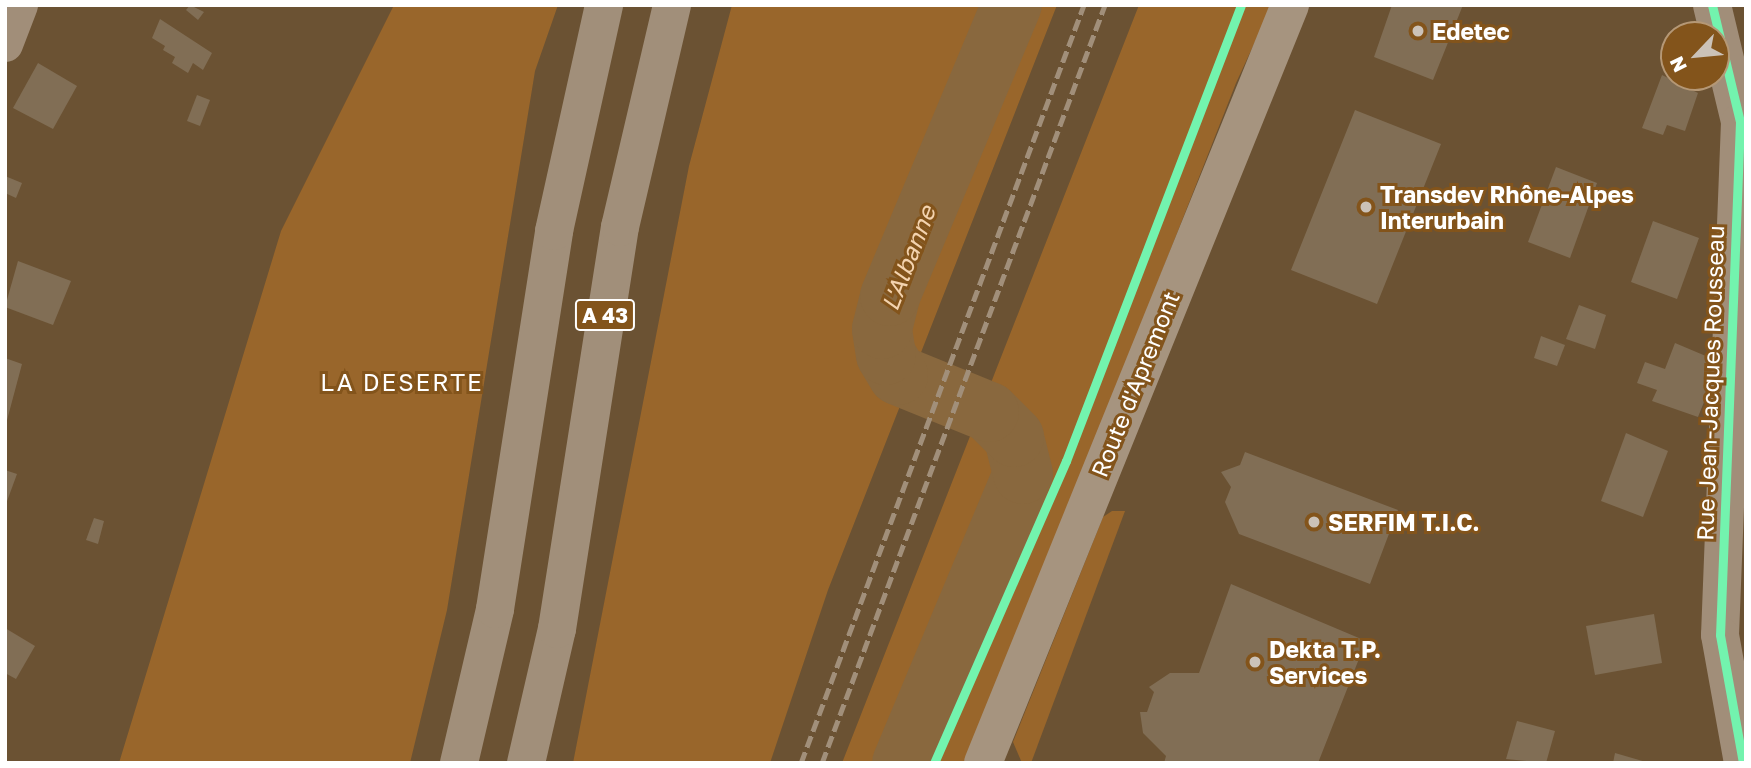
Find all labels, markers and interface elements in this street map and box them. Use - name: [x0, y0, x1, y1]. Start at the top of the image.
- place label: Edetec: [1432, 17, 1510, 45]
- north arrow: [1660, 21, 1730, 91]
- marker: Edetec: [1410, 23, 1426, 39]
- text: N: [1664, 53, 1691, 76]
- place label: Transdev Rhône-Alpes Interurbain: [1380, 180, 1634, 234]
- marker: Transdev Rhône-Alpes Interurbain: [1358, 199, 1374, 215]
- water label: L'Albanne: [875, 202, 941, 314]
- street label: Rue Jean-Jacques Rousseau: [1691, 225, 1729, 541]
- street label: Route d'Apremont: [1085, 287, 1185, 481]
- road number: A 43: [574, 298, 636, 332]
- district label: LA DESERTE: [321, 368, 483, 396]
- place label: SERFIM T.I.C.: [1328, 508, 1480, 536]
- marker: SERFIM T.I.C.: [1306, 514, 1322, 530]
- place label: Dekta T.P. Services: [1269, 635, 1381, 689]
- marker: Dekta T.P. Services: [1247, 654, 1263, 670]

